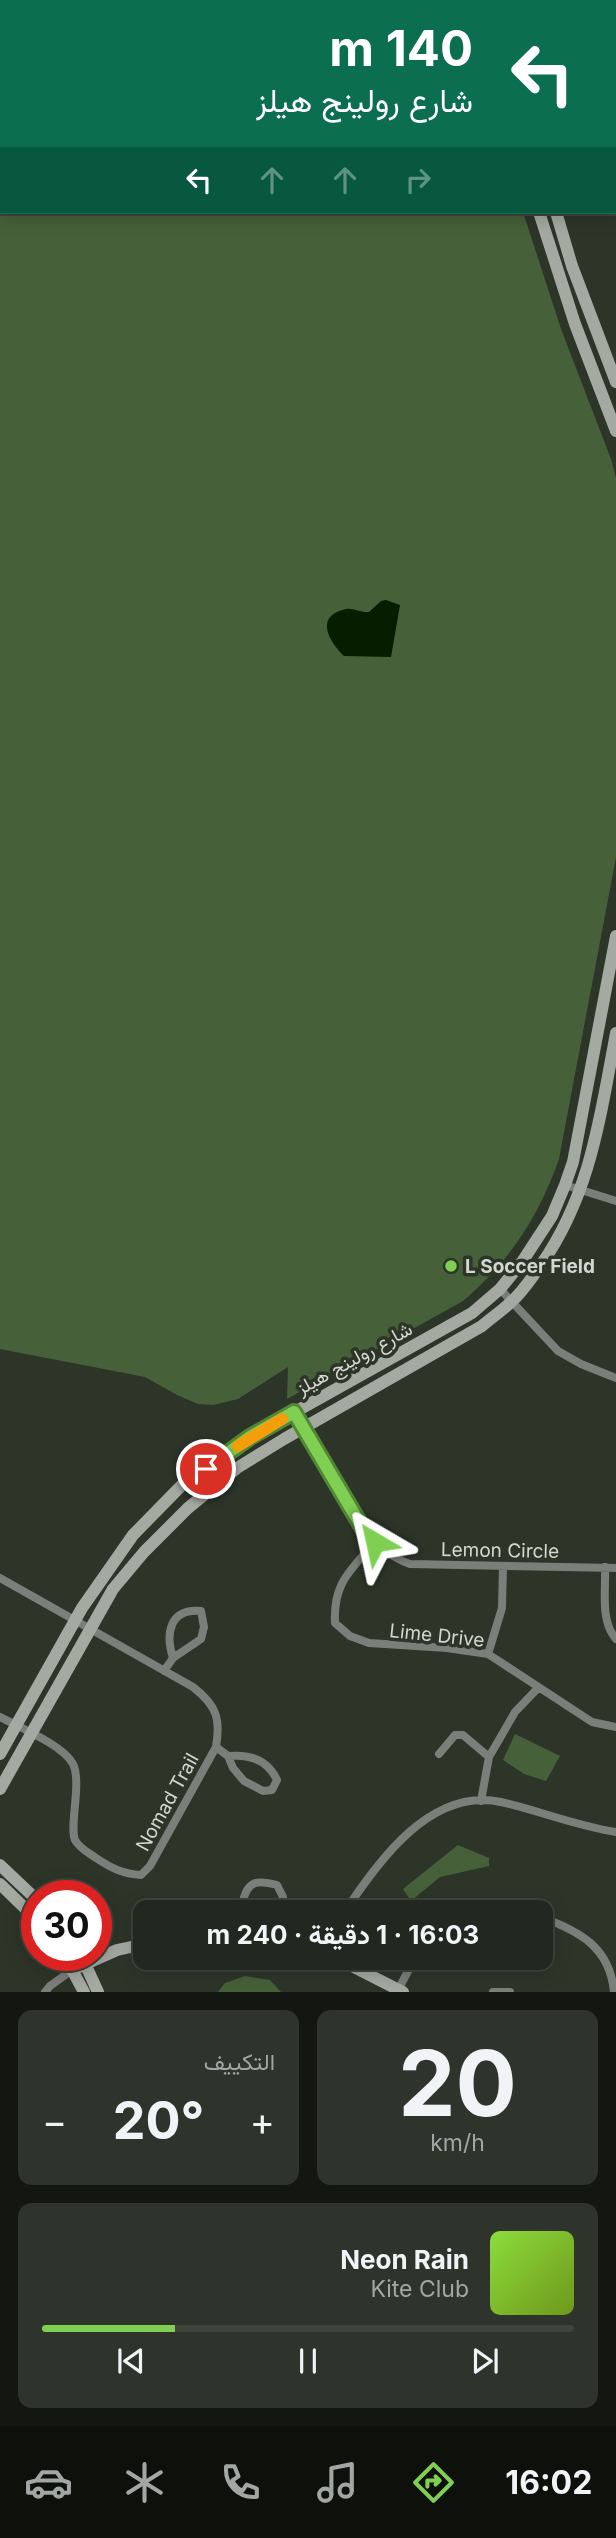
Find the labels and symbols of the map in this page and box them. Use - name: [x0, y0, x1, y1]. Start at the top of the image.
- place label: L Soccer Field: [465, 1255, 595, 1278]
- marker: L Soccer Field: [443, 1258, 459, 1274]
- street label: شارع رولينج هيلز: [291, 1317, 417, 1402]
- pin: [176, 1439, 236, 1499]
- position arrow: [338, 1505, 412, 1579]
- street label: Lemon Circle: [441, 1538, 559, 1563]
- street label: Lime Drive: [388, 1619, 486, 1652]
- street label: Nomad Trail: [131, 1749, 204, 1855]
- speed limit sign: 30: [21, 1880, 112, 1971]

